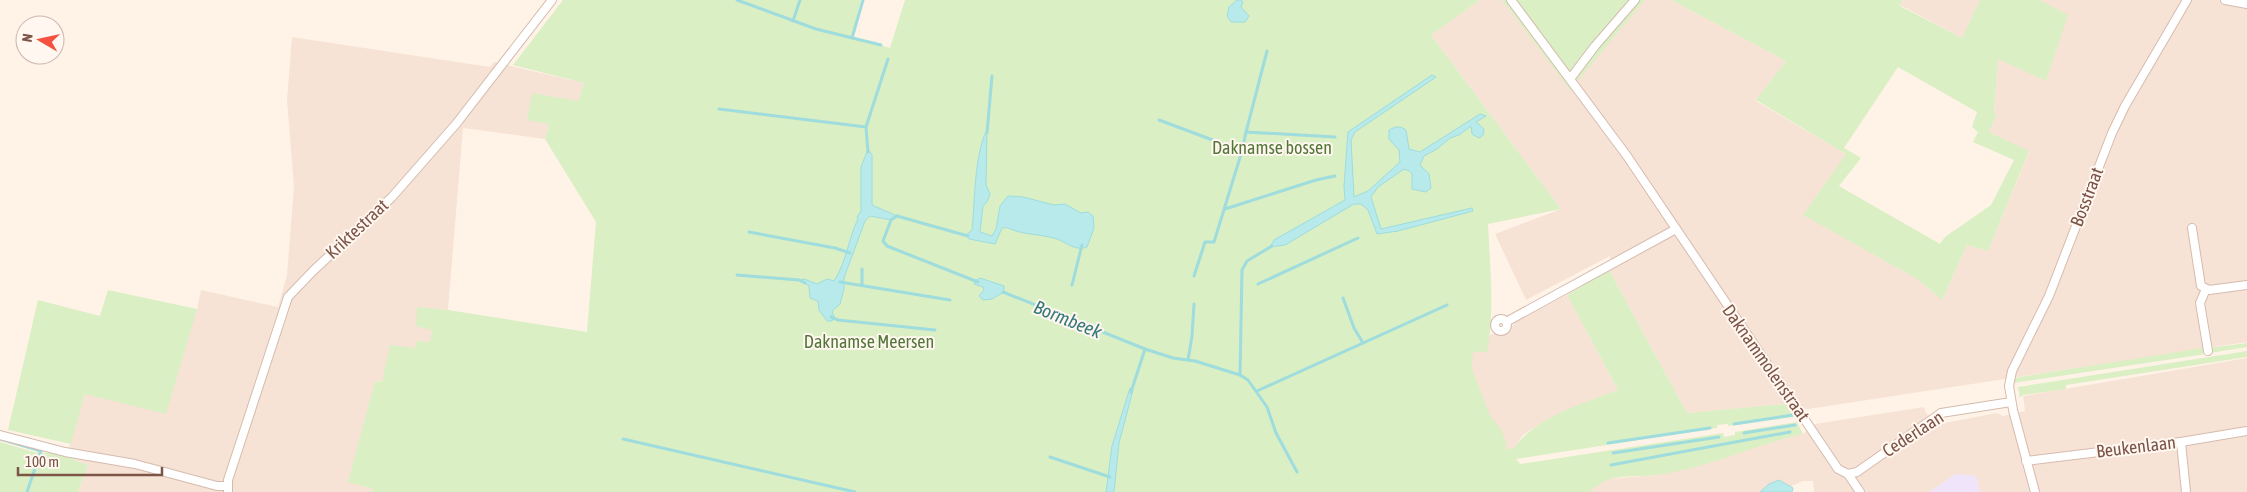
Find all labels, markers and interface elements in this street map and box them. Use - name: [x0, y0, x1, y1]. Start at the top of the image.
- north arrow: [15, 15, 65, 65]
- text: N: [19, 33, 36, 43]
- park label: Daknamse bossen: [1212, 137, 1332, 158]
- street label: Bosstraat: [2066, 164, 2107, 229]
- street label: Kriktestraat: [321, 194, 392, 263]
- water label: Bormbeek: [1031, 295, 1106, 343]
- street label: Daknammolenstraat: [1718, 300, 1815, 425]
- park label: Daknamse Meersen: [804, 331, 934, 352]
- street label: Cederlaan: [1878, 406, 1947, 461]
- street label: Beukenlaan: [2095, 431, 2177, 462]
- scale bar: [18, 444, 161, 476]
- text: 100 m: [25, 453, 59, 470]

